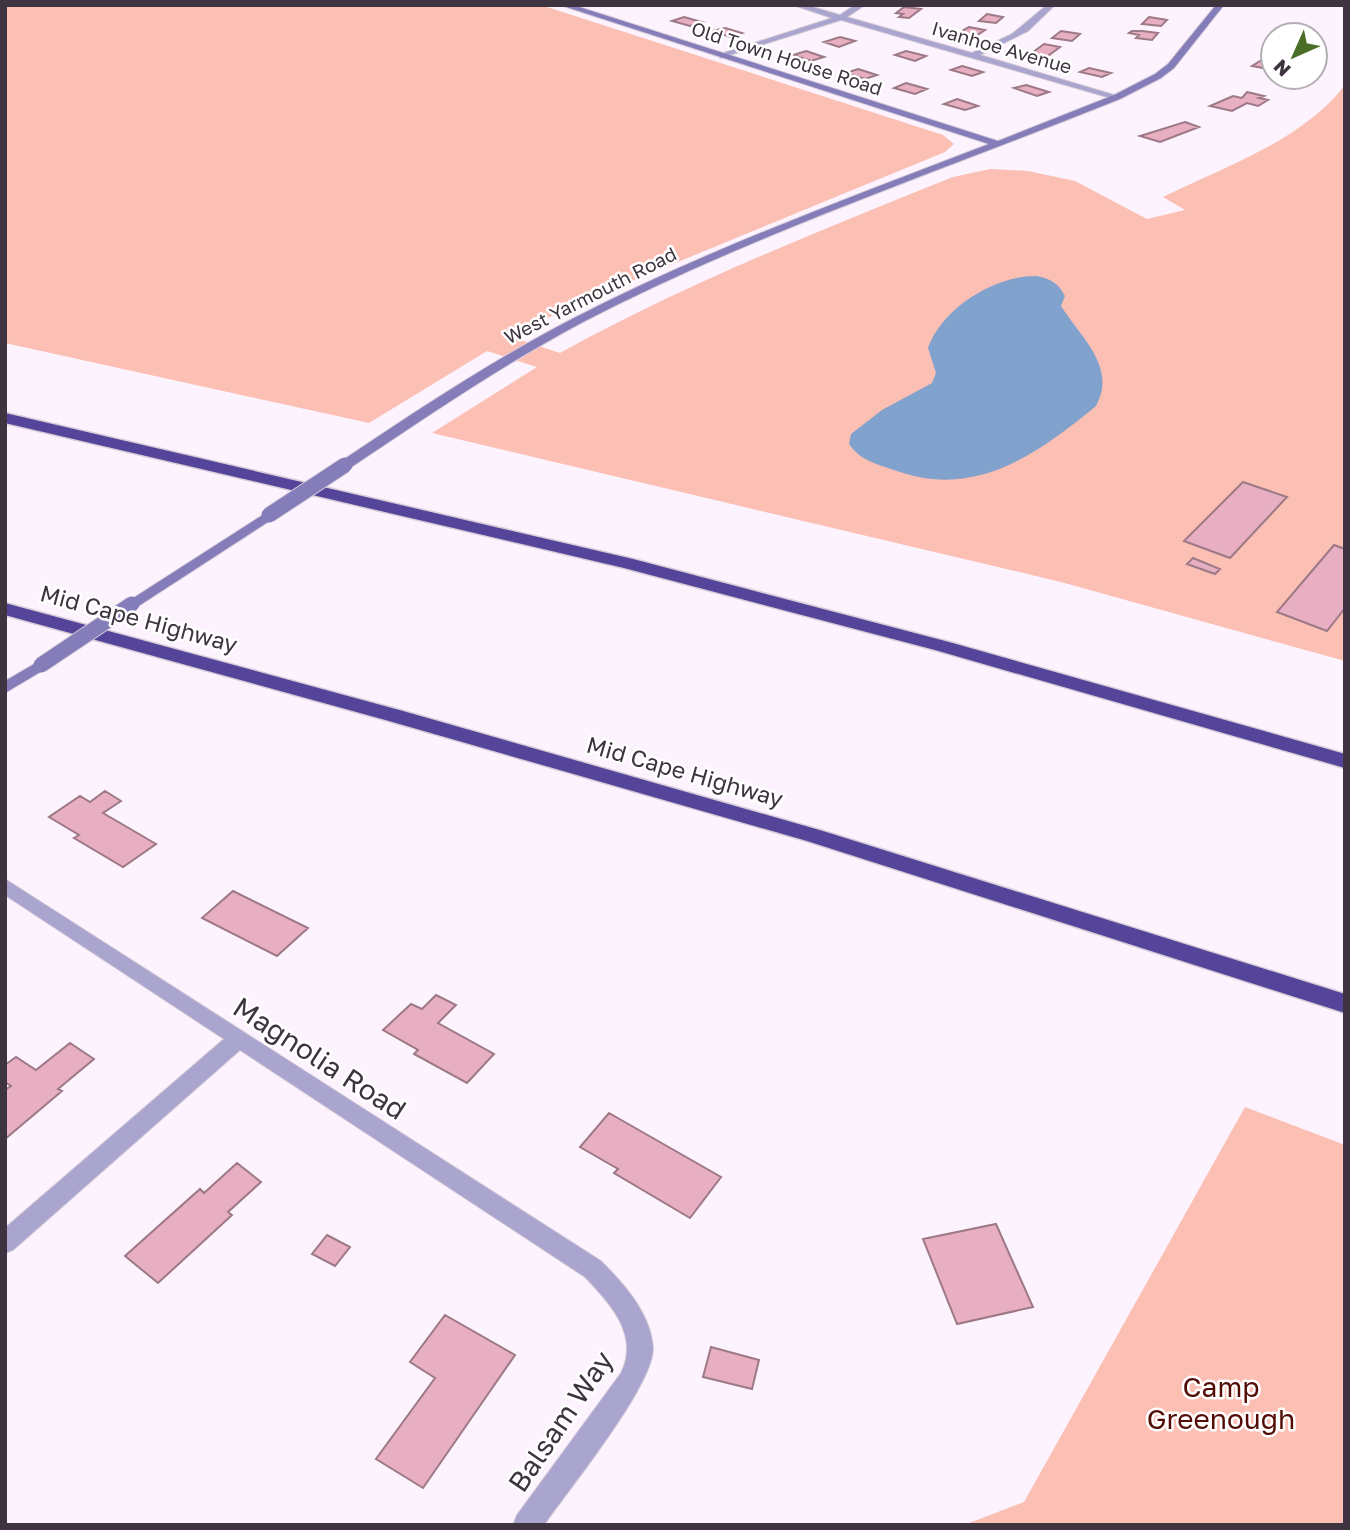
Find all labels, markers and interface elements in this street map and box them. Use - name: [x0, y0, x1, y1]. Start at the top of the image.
- street label: Old Town House Road: [689, 16, 885, 100]
- street label: Ivanhoe Avenue: [929, 16, 1075, 78]
- north arrow: [1259, 21, 1329, 91]
- text: N: [1268, 55, 1295, 82]
- street label: West Yarmouth Road: [500, 242, 680, 348]
- street label: Mid Cape Highway: [37, 578, 241, 658]
- street label: Mid Cape Highway: [584, 730, 787, 812]
- street label: Magnolia Road: [228, 990, 412, 1126]
- street label: Balsam Way: [501, 1344, 619, 1498]
- park label: Camp Greenough: [1147, 1370, 1295, 1435]

